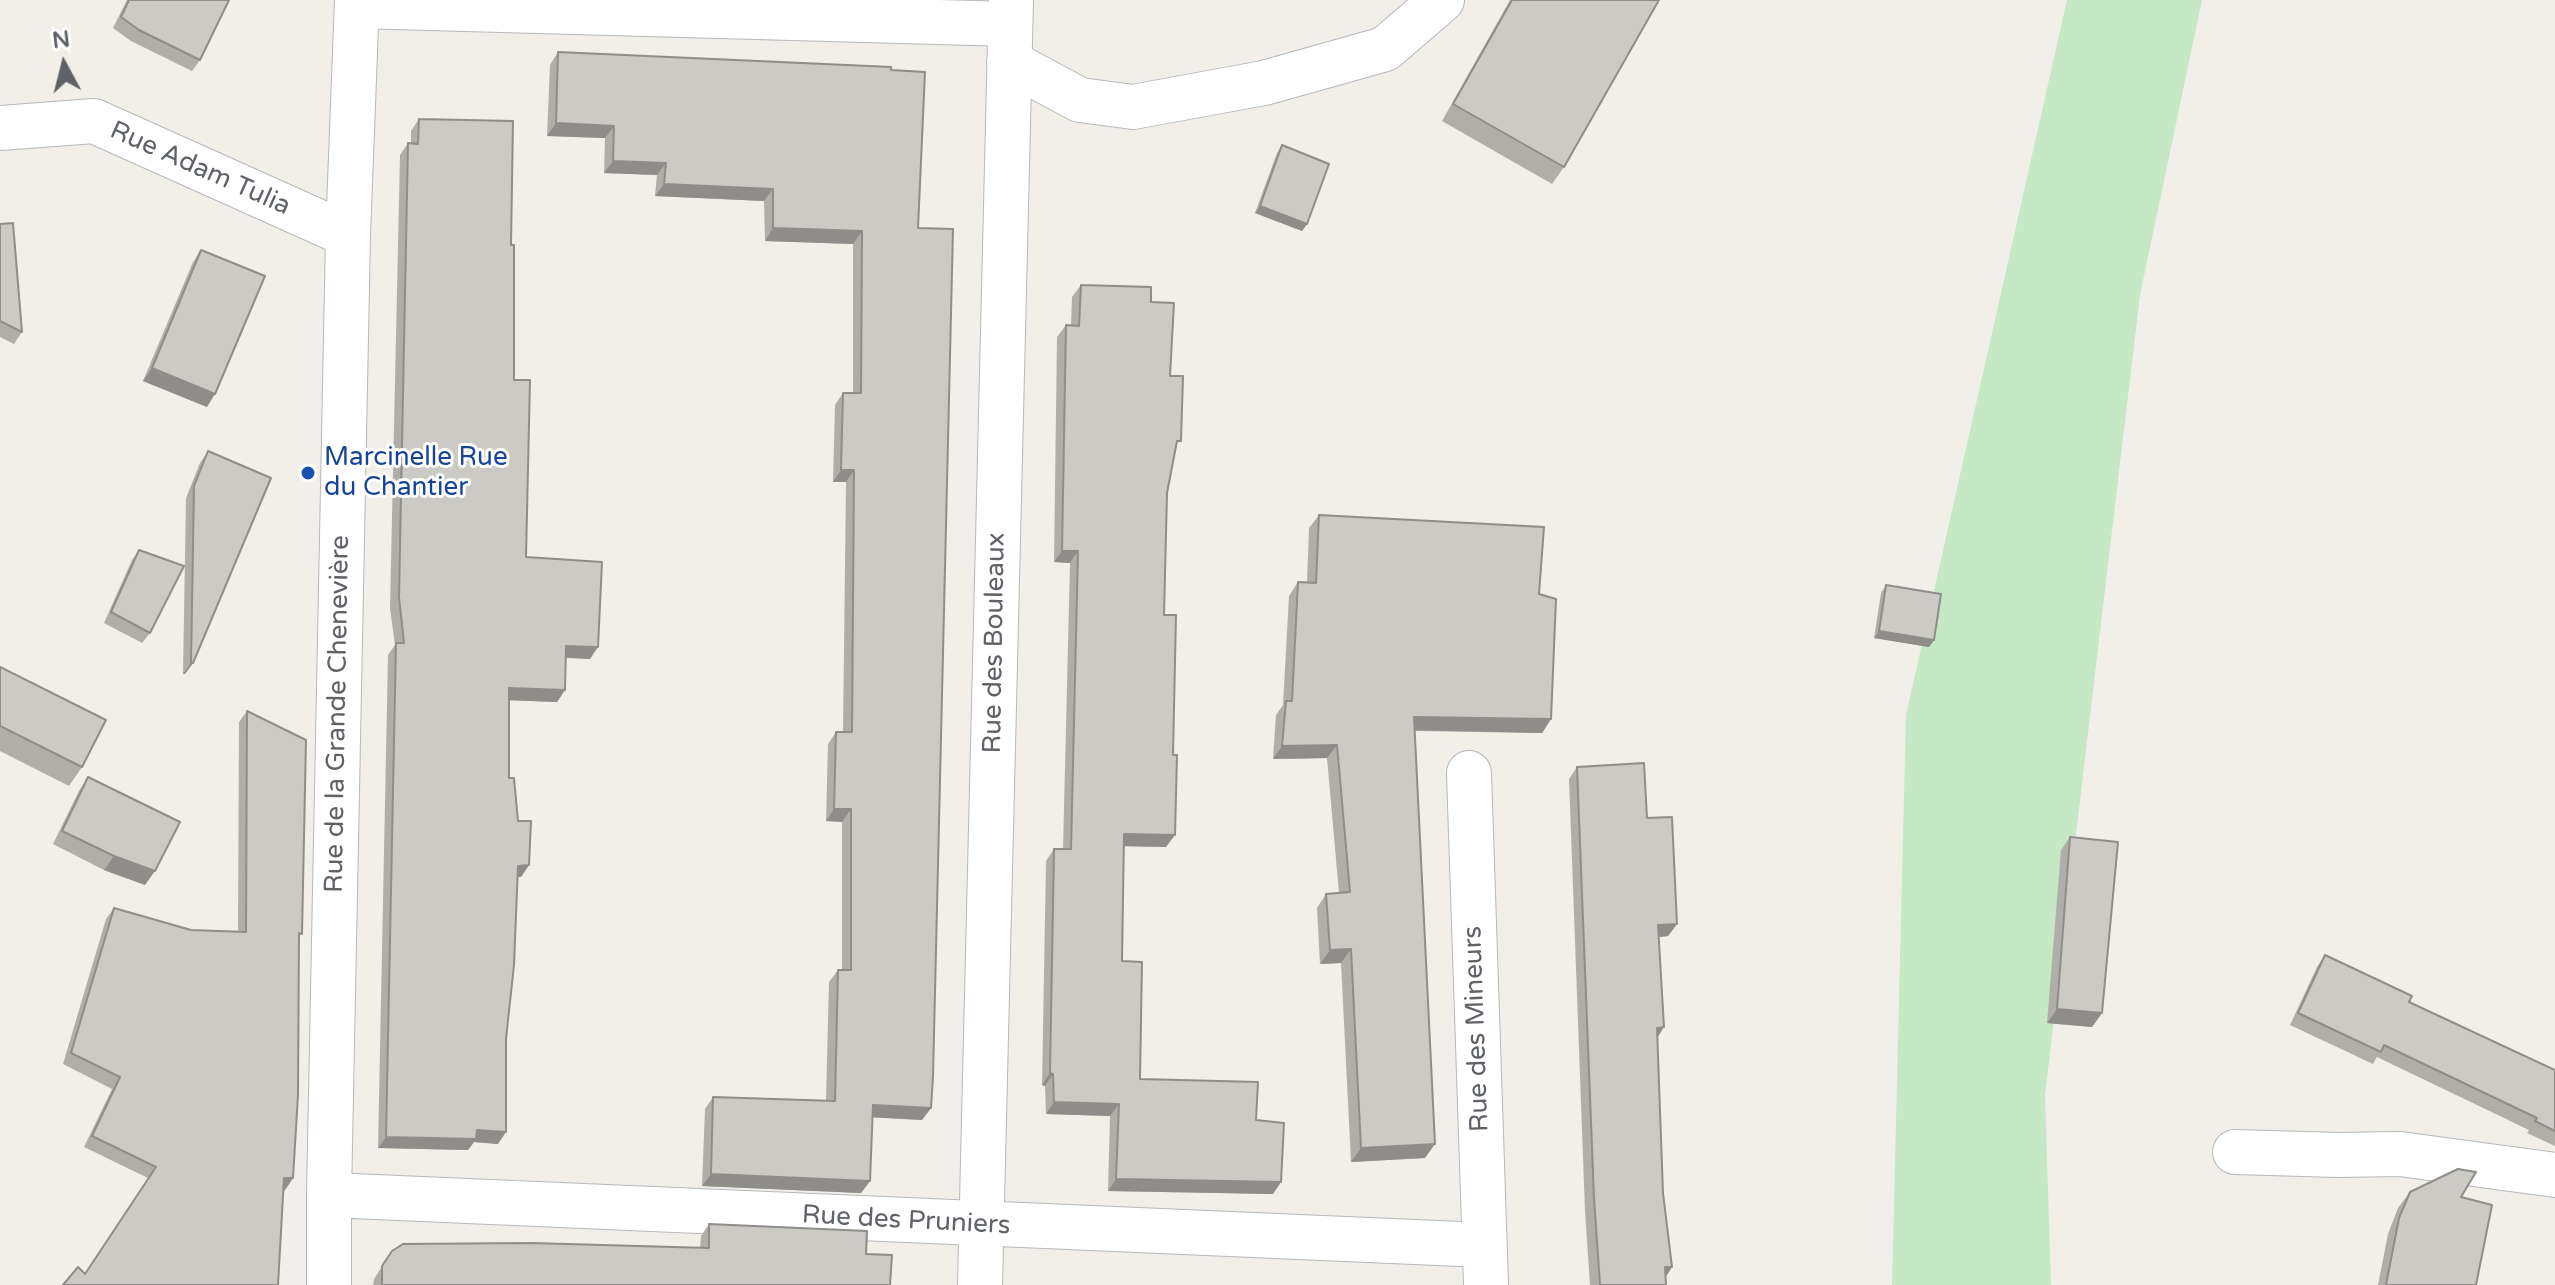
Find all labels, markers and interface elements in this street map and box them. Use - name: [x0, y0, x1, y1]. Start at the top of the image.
- north arrow: [24, 24, 104, 104]
- text: N: [51, 26, 71, 54]
- street label: Rue Adam Tulia: [105, 115, 295, 223]
- place label: Marcinelle Rue du Chantier: [324, 442, 508, 504]
- marker: Marcinelle Rue du Chantier: [299, 464, 317, 482]
- street label: Rue des Bouleaux: [977, 532, 1013, 754]
- street label: Rue de la Grande Chenevière: [319, 535, 357, 893]
- street label: Rue des Mineurs: [1458, 925, 1496, 1133]
- street label: Rue des Pruniers: [801, 1200, 1011, 1242]

